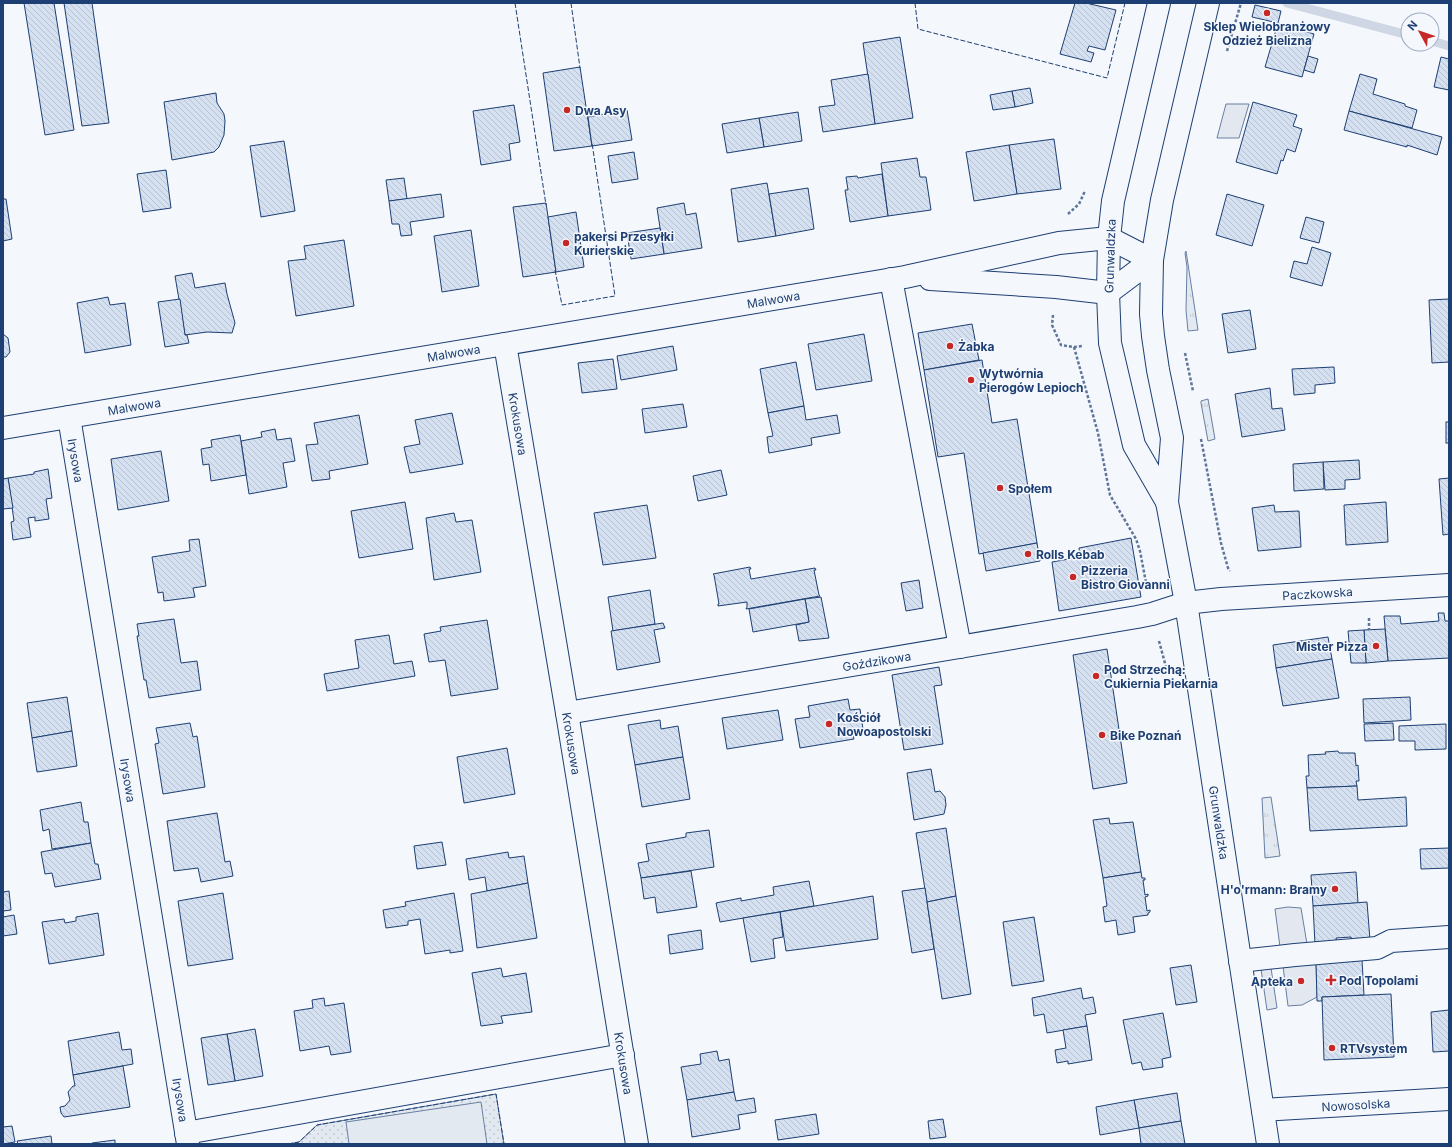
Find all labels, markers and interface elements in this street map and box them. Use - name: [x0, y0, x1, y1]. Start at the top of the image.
- marker: Sklep Wielobranżowy Odzież Bielizna: [1262, 8, 1272, 18]
- north arrow: [1400, 12, 1440, 52]
- text: N: [1404, 18, 1420, 33]
- place label: Sklep Wielobranżowy Odzież Bielizna: [1203, 19, 1331, 48]
- place label: Dwa Asy: [575, 103, 627, 118]
- marker: Dwa Asy: [562, 105, 572, 115]
- street label: Grunwaldzka: [1101, 219, 1119, 293]
- place label: pakersi Przesyłki Kurierskie: [574, 229, 674, 258]
- marker: pakersi Przesyłki Kurierskie: [561, 238, 571, 248]
- street label: Malwowa: [746, 287, 801, 311]
- place label: Żabka: [958, 339, 994, 354]
- street label: Malwowa: [426, 341, 481, 364]
- marker: Żabka: [945, 341, 955, 351]
- place label: Wytwórnia Pierogów Lepioch: [979, 366, 1084, 395]
- marker: Wytwórnia Pierogów Lepioch: [966, 375, 976, 385]
- street label: Krokusowa: [506, 391, 531, 456]
- street label: Malwowa: [106, 394, 162, 418]
- street label: Irysowa: [65, 437, 87, 484]
- place label: Społem: [1008, 481, 1052, 496]
- marker: Społem: [995, 483, 1005, 493]
- place label: Rolls Kebab: [1036, 547, 1105, 562]
- marker: Rolls Kebab: [1023, 549, 1033, 559]
- place label: Pizzeria Bistro Giovanni: [1081, 563, 1170, 592]
- marker: Pizzeria Bistro Giovanni: [1068, 572, 1078, 582]
- street label: Paczkowska: [1282, 583, 1353, 603]
- place label: Mister Pizza: [1296, 639, 1368, 654]
- marker: Mister Pizza: [1371, 641, 1381, 651]
- street label: Goździkowa: [841, 648, 912, 674]
- place label: Pod Strzechą: Cukiernia Piekarnia: [1104, 662, 1218, 691]
- marker: Pod Strzechą: Cukiernia Piekarnia: [1091, 671, 1101, 681]
- place label: Kościół Nowoapostolski: [837, 710, 931, 739]
- street label: Krokusowa: [559, 711, 584, 776]
- marker: Kościół Nowoapostolski: [824, 719, 834, 729]
- place label: Bike Poznań: [1110, 728, 1181, 743]
- marker: Bike Poznań: [1097, 730, 1107, 740]
- street label: Irysowa: [117, 757, 139, 803]
- street label: Grunwaldzka: [1206, 785, 1232, 860]
- place label: H'o'rmann: Bramy: [1221, 882, 1328, 897]
- marker: H'o'rmann: Bramy: [1330, 884, 1340, 894]
- place label: Pod Topolami: [1339, 973, 1418, 988]
- place label: Apteka: [1251, 974, 1293, 989]
- marker: Pod Topolami: [1326, 975, 1336, 985]
- marker: Apteka: [1296, 976, 1306, 986]
- street label: Krokusowa: [611, 1031, 636, 1096]
- place label: RTVsystem: [1340, 1041, 1407, 1056]
- marker: RTVsystem: [1327, 1043, 1337, 1053]
- street label: Irysowa: [170, 1077, 192, 1123]
- street label: Nowosolska: [1321, 1095, 1391, 1114]

